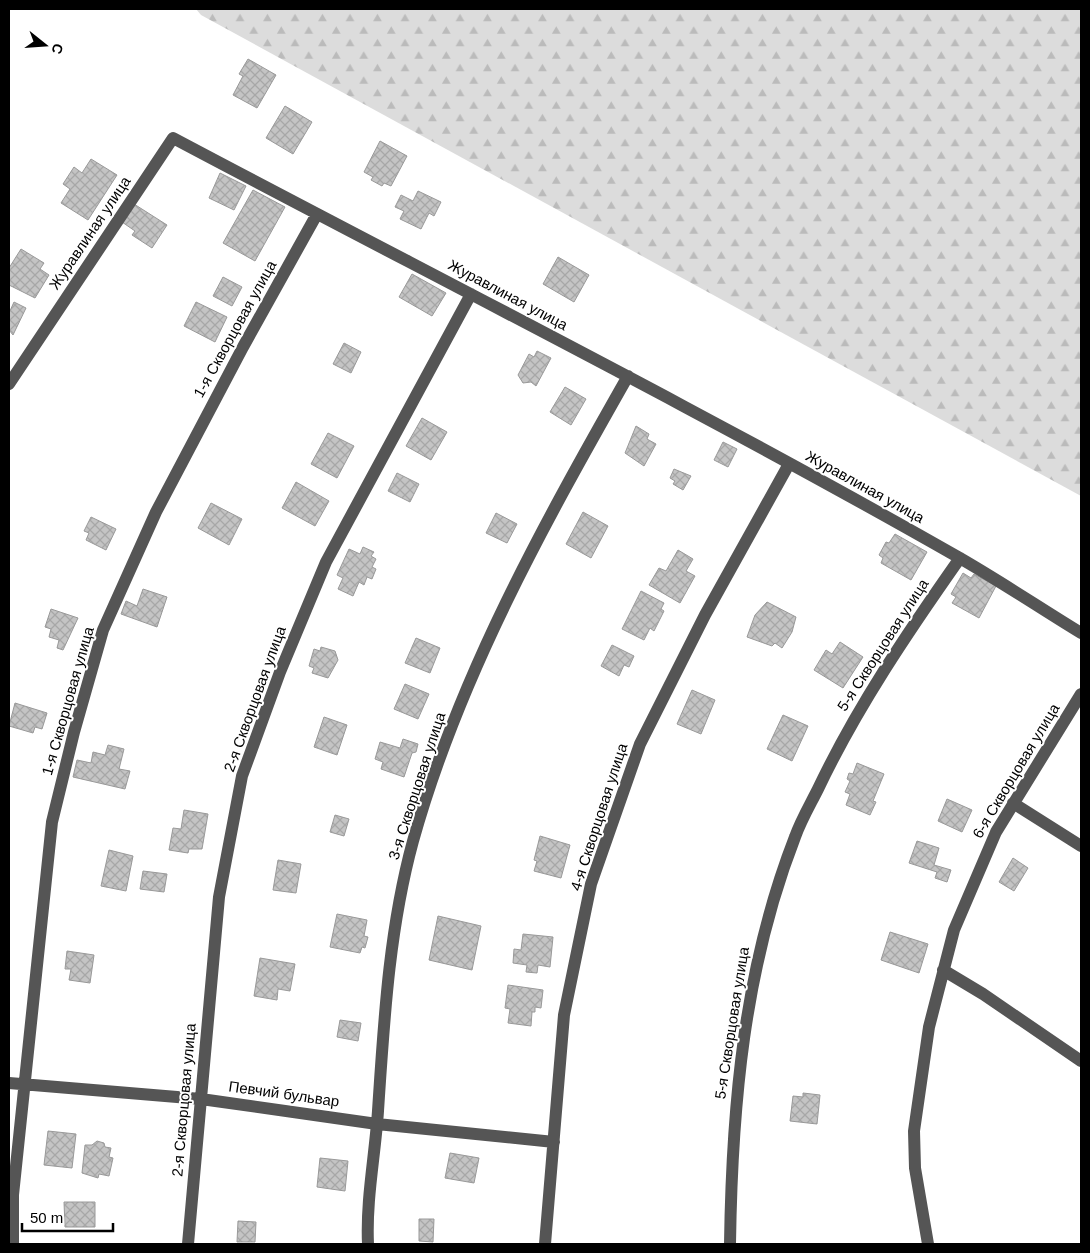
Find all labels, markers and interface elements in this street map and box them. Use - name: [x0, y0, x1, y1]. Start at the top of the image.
- north arrow: [20, 20, 70, 70]
- text: С: [48, 42, 67, 56]
- street label: Журавлиная улица: [45, 172, 134, 292]
- street label: Журавлиная улица: [446, 256, 571, 333]
- street label: 1-я Скворцовая улица: [190, 257, 280, 400]
- street label: Журавлиная улица: [803, 447, 928, 526]
- street label: 5-я Скворцовая улица: [834, 575, 932, 714]
- street label: 2-я Скворцовая улица: [220, 623, 289, 774]
- street label: 1-я Скворцовая улица: [38, 624, 97, 777]
- street label: 6-я Скворцовая улица: [969, 700, 1063, 841]
- street label: 3-я Скворцовая улица: [385, 709, 449, 862]
- street label: 4-я Скворцовая улица: [567, 740, 631, 893]
- street label: 5-я Скворцовая улица: [711, 945, 752, 1100]
- street label: 2-я Скворцовая улица: [168, 1022, 199, 1177]
- street label: Певчий бульвар: [228, 1077, 341, 1110]
- scale bar: [22, 1200, 114, 1232]
- text: 50 m: [30, 1209, 63, 1226]

